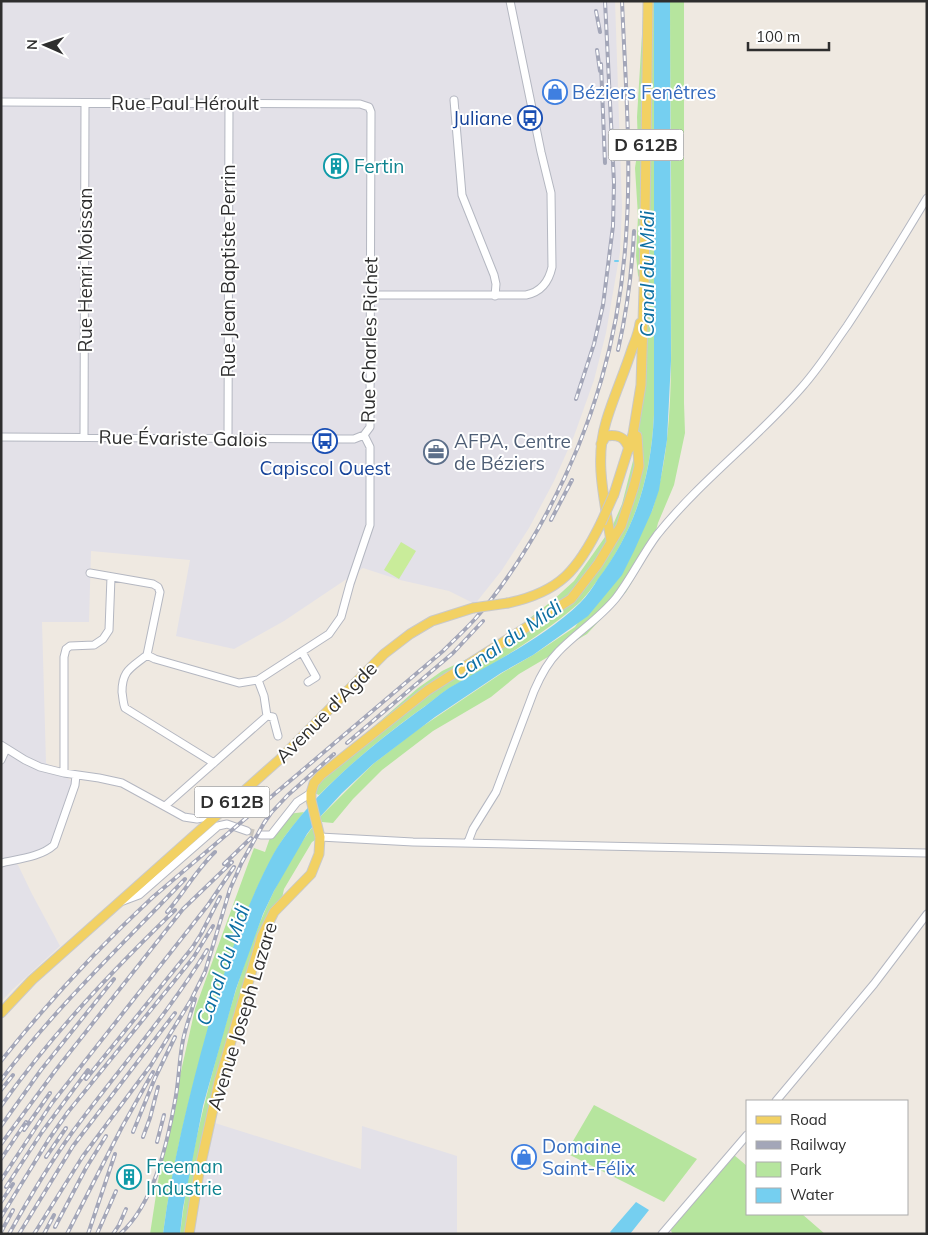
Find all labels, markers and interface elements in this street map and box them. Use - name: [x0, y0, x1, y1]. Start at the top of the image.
- north arrow: [20, 20, 70, 70]
- scale bar: [748, 20, 829, 52]
- text: 100 m: [756, 27, 800, 46]
- text: N: [23, 39, 41, 50]
- shop icon: Béziers Fenêtres: [542, 79, 568, 105]
- place label: Béziers Fenêtres: [572, 80, 716, 104]
- street label: Rue Paul Héroult: [111, 91, 259, 115]
- bus stop icon: Juliane: [517, 105, 543, 131]
- place label: Juliane: [453, 106, 512, 130]
- road number: D 612B: [608, 130, 684, 160]
- building icon: Fertin: [323, 153, 349, 179]
- place label: Fertin: [354, 154, 404, 178]
- street label: Rue Jean Baptiste Perrin: [216, 164, 240, 378]
- street label: Rue Henri Moissan: [73, 188, 97, 352]
- water label: Canal du Midi: [634, 211, 659, 337]
- street label: Rue Charles Richet: [356, 256, 382, 423]
- street label: Rue Évariste Galois: [98, 425, 268, 451]
- bus stop icon: Capiscol Ouest: [312, 428, 338, 454]
- place label: AFPA, Centre de Béziers: [454, 429, 571, 475]
- office icon: AFPA, Centre de Béziers: [423, 439, 449, 465]
- place label: Capiscol Ouest: [260, 456, 391, 480]
- water label: Canal du Midi: [447, 594, 566, 685]
- street label: Avenue d'Agde: [270, 656, 382, 768]
- road number: D 612B: [194, 786, 270, 818]
- water label: Canal du Midi: [190, 901, 255, 1029]
- street label: Avenue Joseph Lazare: [202, 919, 282, 1113]
- legend: [746, 1100, 908, 1215]
- text: Road: [790, 1110, 827, 1129]
- place label: Domaine Saint-Félix: [542, 1134, 635, 1180]
- text: Railway: [790, 1135, 846, 1154]
- shop icon: Domaine Saint-Félix: [511, 1144, 537, 1170]
- place label: Freeman Industrie: [146, 1154, 223, 1200]
- text: Park: [790, 1160, 822, 1179]
- building icon: Freeman Industrie: [116, 1164, 142, 1190]
- text: Water: [790, 1185, 834, 1204]

